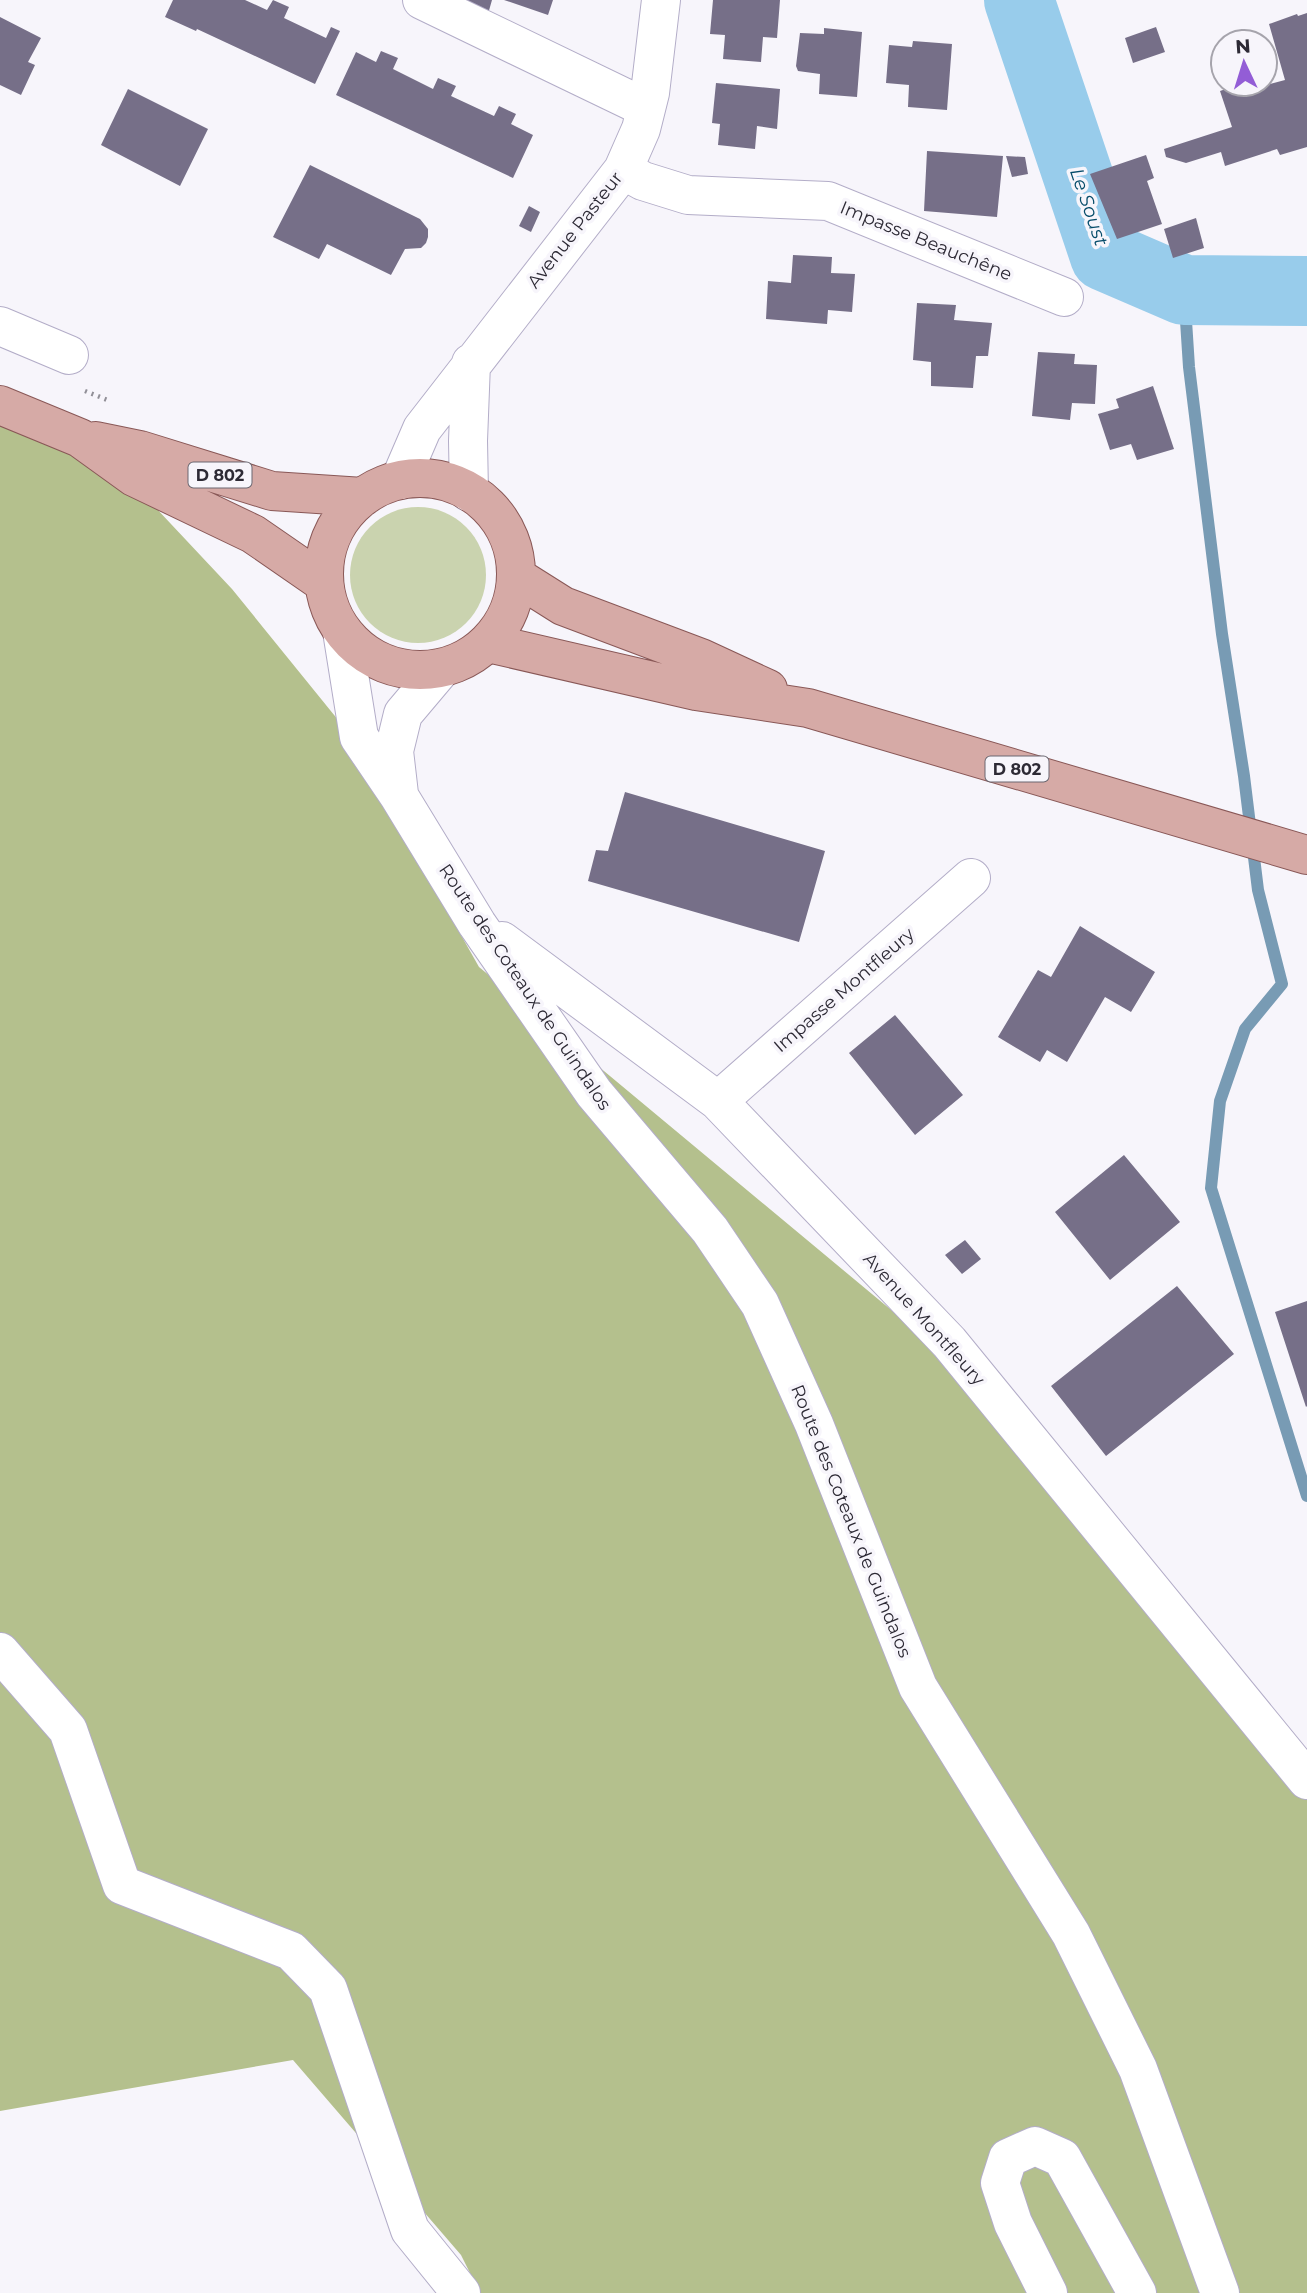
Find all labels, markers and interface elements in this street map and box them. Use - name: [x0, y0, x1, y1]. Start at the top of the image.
- north arrow: [1209, 28, 1279, 98]
- text: N: [1234, 35, 1251, 59]
- water label: Le Soust: [1065, 165, 1113, 249]
- street label: Avenue Pasteur: [523, 167, 627, 293]
- street label: Impasse Beauchêne: [837, 196, 1015, 286]
- road number: D 802: [188, 462, 252, 488]
- road number: D 802: [986, 756, 1048, 782]
- street label: Route des Coteaux de Guindalos: [434, 860, 616, 1115]
- street label: Impasse Montfleury: [769, 923, 919, 1057]
- street label: Avenue Montfleury: [859, 1248, 990, 1390]
- street label: Route des Coteaux de Guindalos: [786, 1381, 916, 1661]

